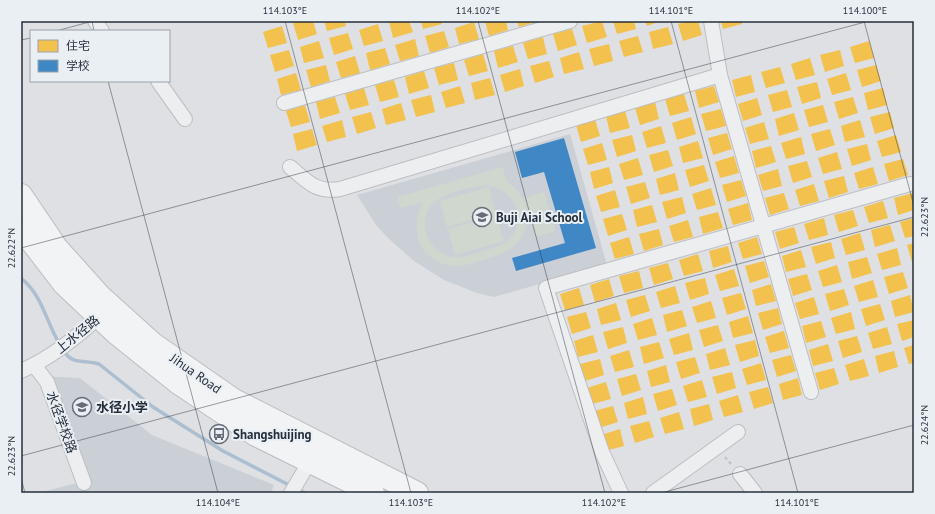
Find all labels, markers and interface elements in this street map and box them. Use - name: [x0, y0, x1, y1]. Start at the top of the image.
- text: 114.103°E: [263, 4, 307, 17]
- text: 114.102°E: [456, 4, 500, 17]
- text: 114.101°E: [649, 4, 693, 17]
- text: 114.100°E: [843, 4, 887, 17]
- legend: [30, 30, 170, 82]
- text: 住宅: [66, 38, 90, 53]
- text: 学校: [66, 58, 90, 73]
- text: 22.623°N: [918, 197, 931, 237]
- school or university icon: Buji Aiai School: [471, 206, 493, 228]
- place label: Buji Aiai School: [496, 209, 583, 226]
- text: 22.622°N: [5, 228, 18, 268]
- street label: 上水径路: [52, 311, 103, 357]
- street label: Jihua Road: [166, 349, 225, 397]
- street label: 水径学校路: [42, 389, 81, 456]
- school or university icon: 水径小学: [71, 396, 93, 418]
- place label: 水径小学: [96, 399, 148, 416]
- text: 22.624°N: [918, 405, 931, 445]
- bus stop icon: Shangshuijing: [208, 423, 230, 445]
- place label: Shangshuijing: [233, 426, 312, 443]
- text: 22.623°N: [5, 436, 18, 476]
- text: 114.104°E: [196, 496, 240, 509]
- text: 114.103°E: [389, 496, 433, 509]
- text: 114.102°E: [582, 496, 626, 509]
- text: 114.101°E: [775, 496, 819, 509]

